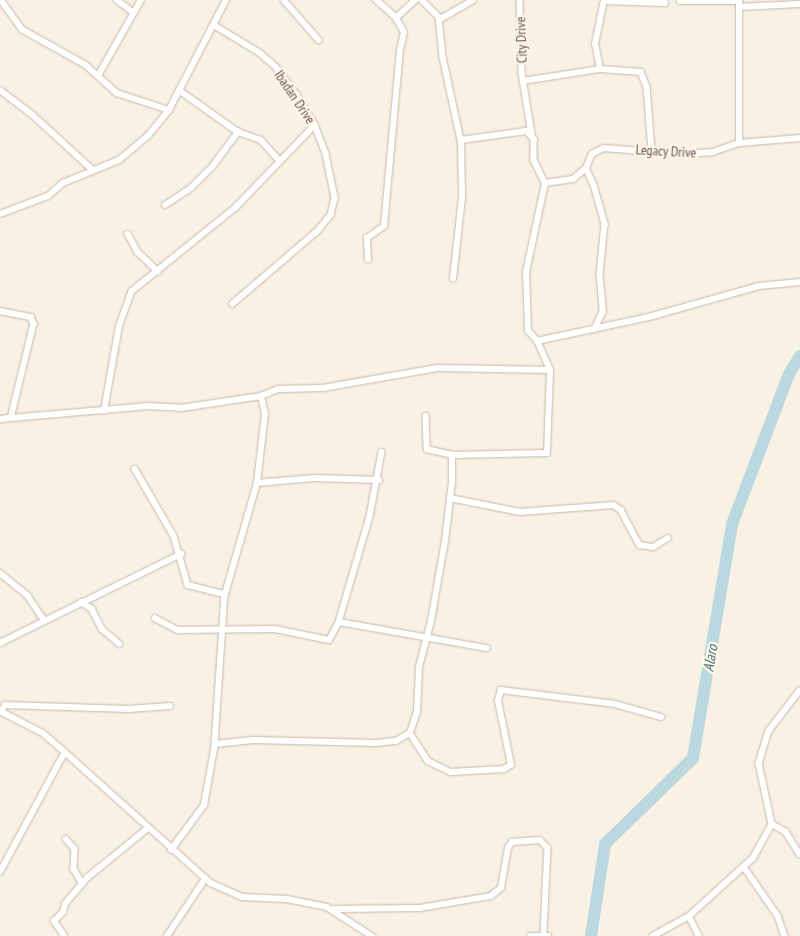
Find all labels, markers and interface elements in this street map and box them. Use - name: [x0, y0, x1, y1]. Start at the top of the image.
- street label: City Drive: [512, 16, 530, 64]
- street label: Ibadan Drive: [271, 67, 319, 127]
- street label: Legacy Drive: [635, 141, 697, 161]
- water label: Alaro: [699, 643, 721, 673]

